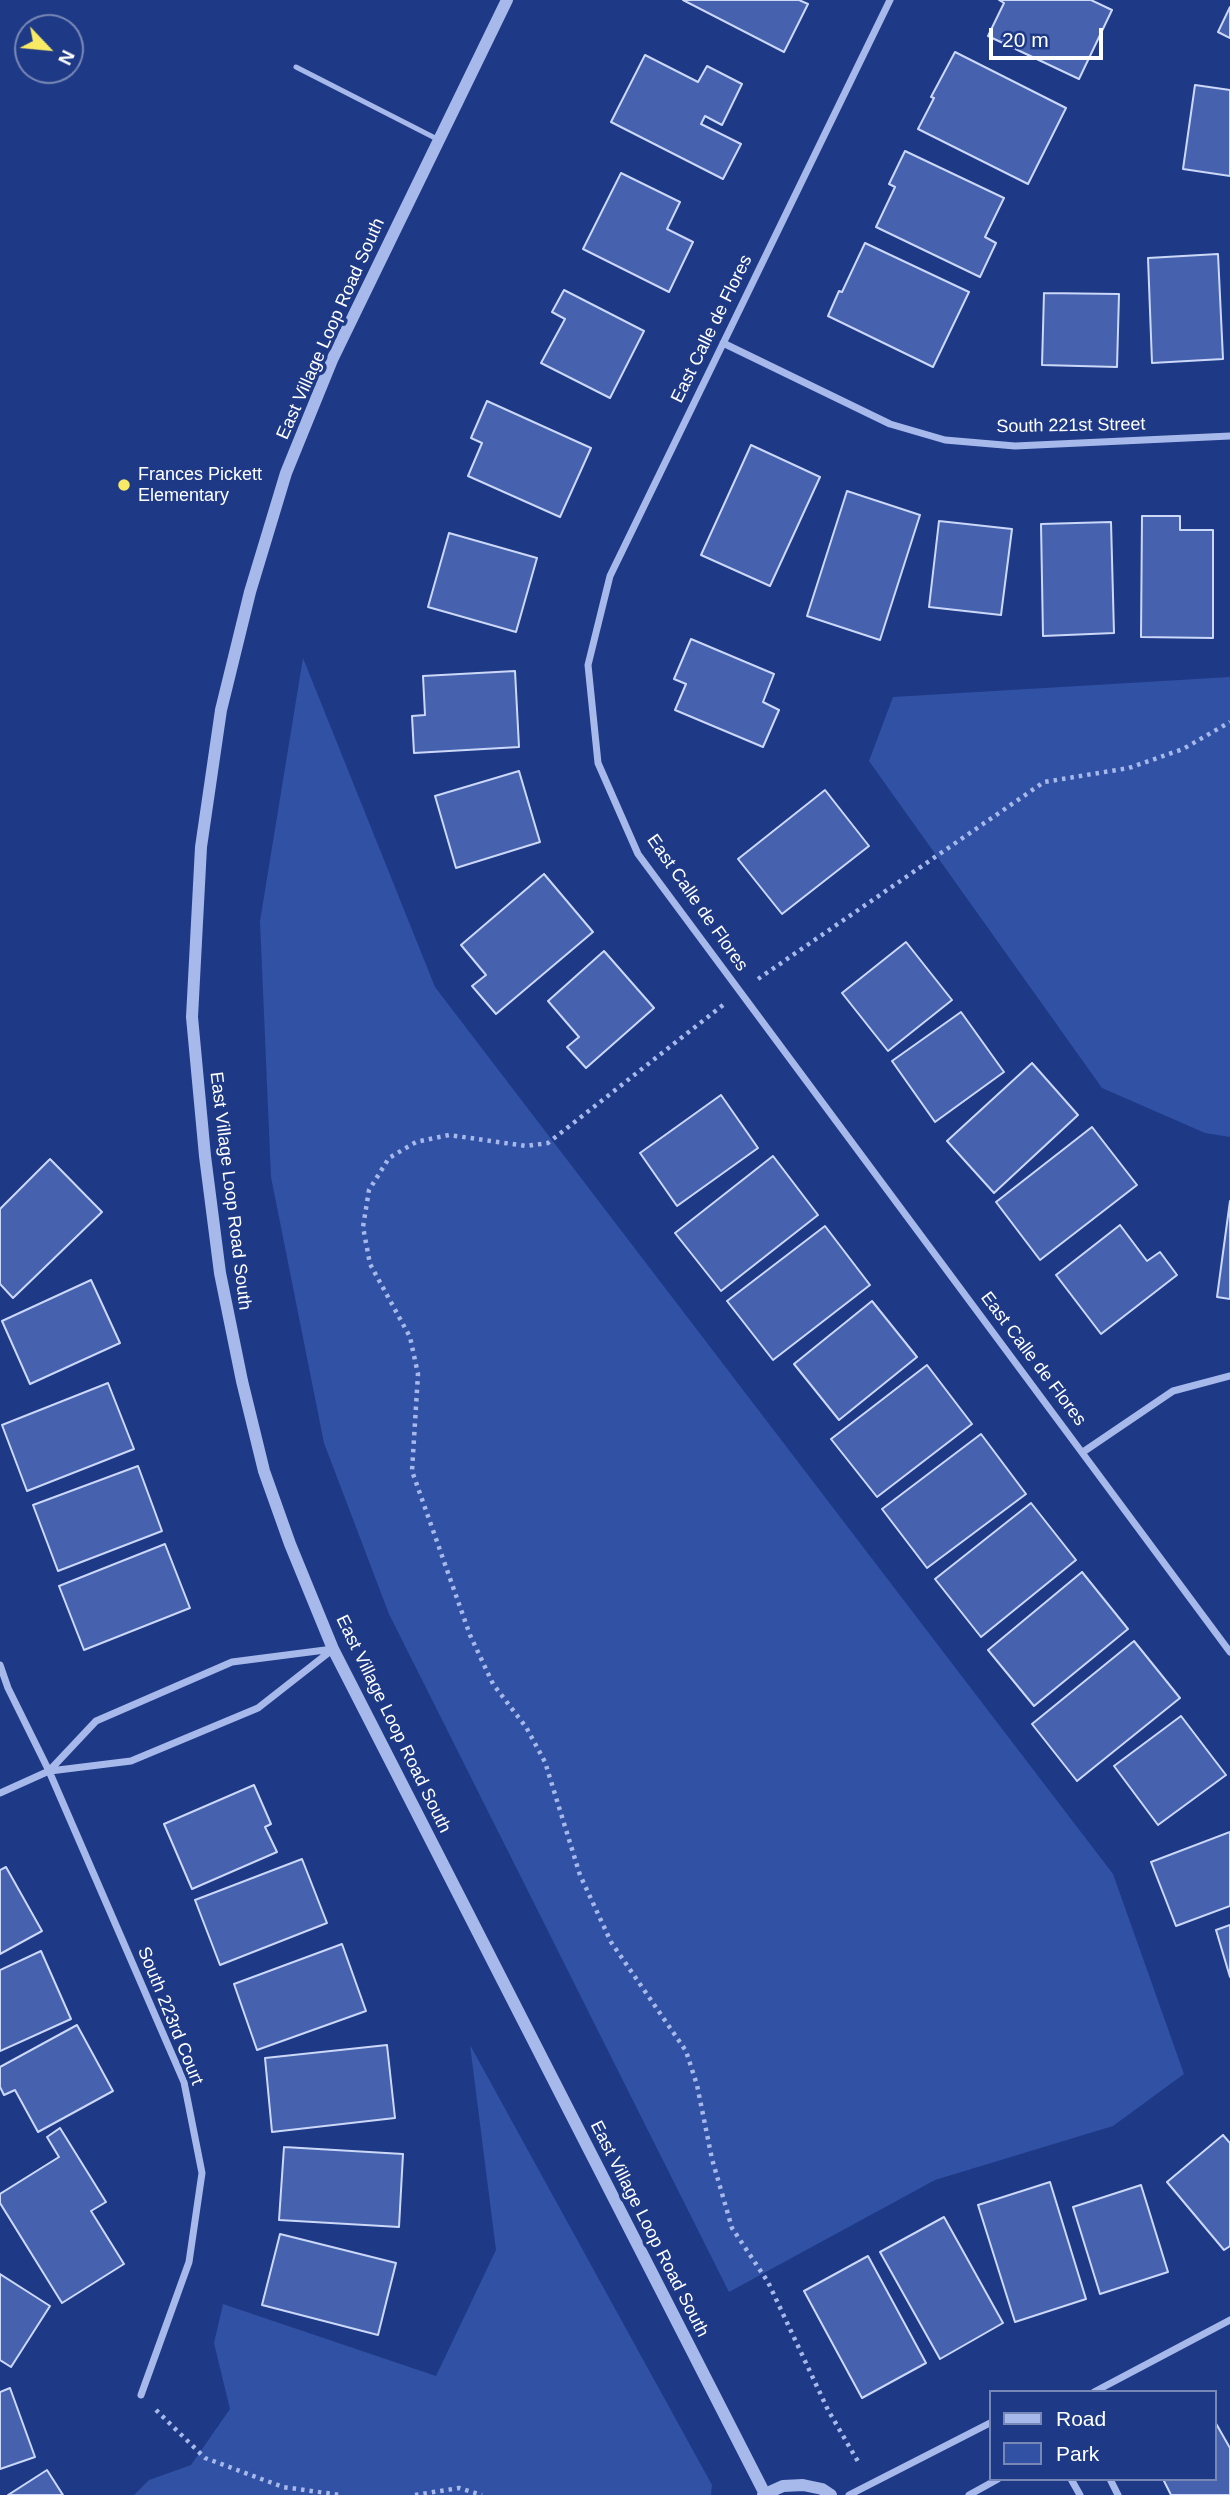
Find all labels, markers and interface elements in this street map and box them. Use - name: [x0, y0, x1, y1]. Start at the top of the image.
- north arrow: [14, 14, 84, 84]
- scale bar: [992, 14, 1106, 58]
- text: 20 m: [1002, 28, 1049, 51]
- text: N: [54, 47, 79, 68]
- street label: East Village Loop Road South: [272, 215, 390, 443]
- street label: East Calle de Flores: [667, 251, 757, 407]
- street label: South 221st Street: [996, 414, 1146, 438]
- place label: Frances Pickett Elementary: [138, 464, 262, 506]
- marker: Frances Pickett Elementary: [116, 477, 132, 493]
- street label: East Calle de Flores: [642, 830, 752, 976]
- street label: East Village Loop Road South: [205, 1071, 255, 1311]
- street label: East Calle de Flores: [976, 1288, 1090, 1430]
- street label: East Village Loop Road South: [331, 1611, 455, 1837]
- street label: South 223rd Court: [132, 1944, 208, 2088]
- street label: East Village Loop Road South: [585, 2117, 713, 2341]
- legend: [988, 2390, 1216, 2481]
- text: Road: [1056, 2407, 1106, 2430]
- text: Park: [1056, 2442, 1099, 2465]

